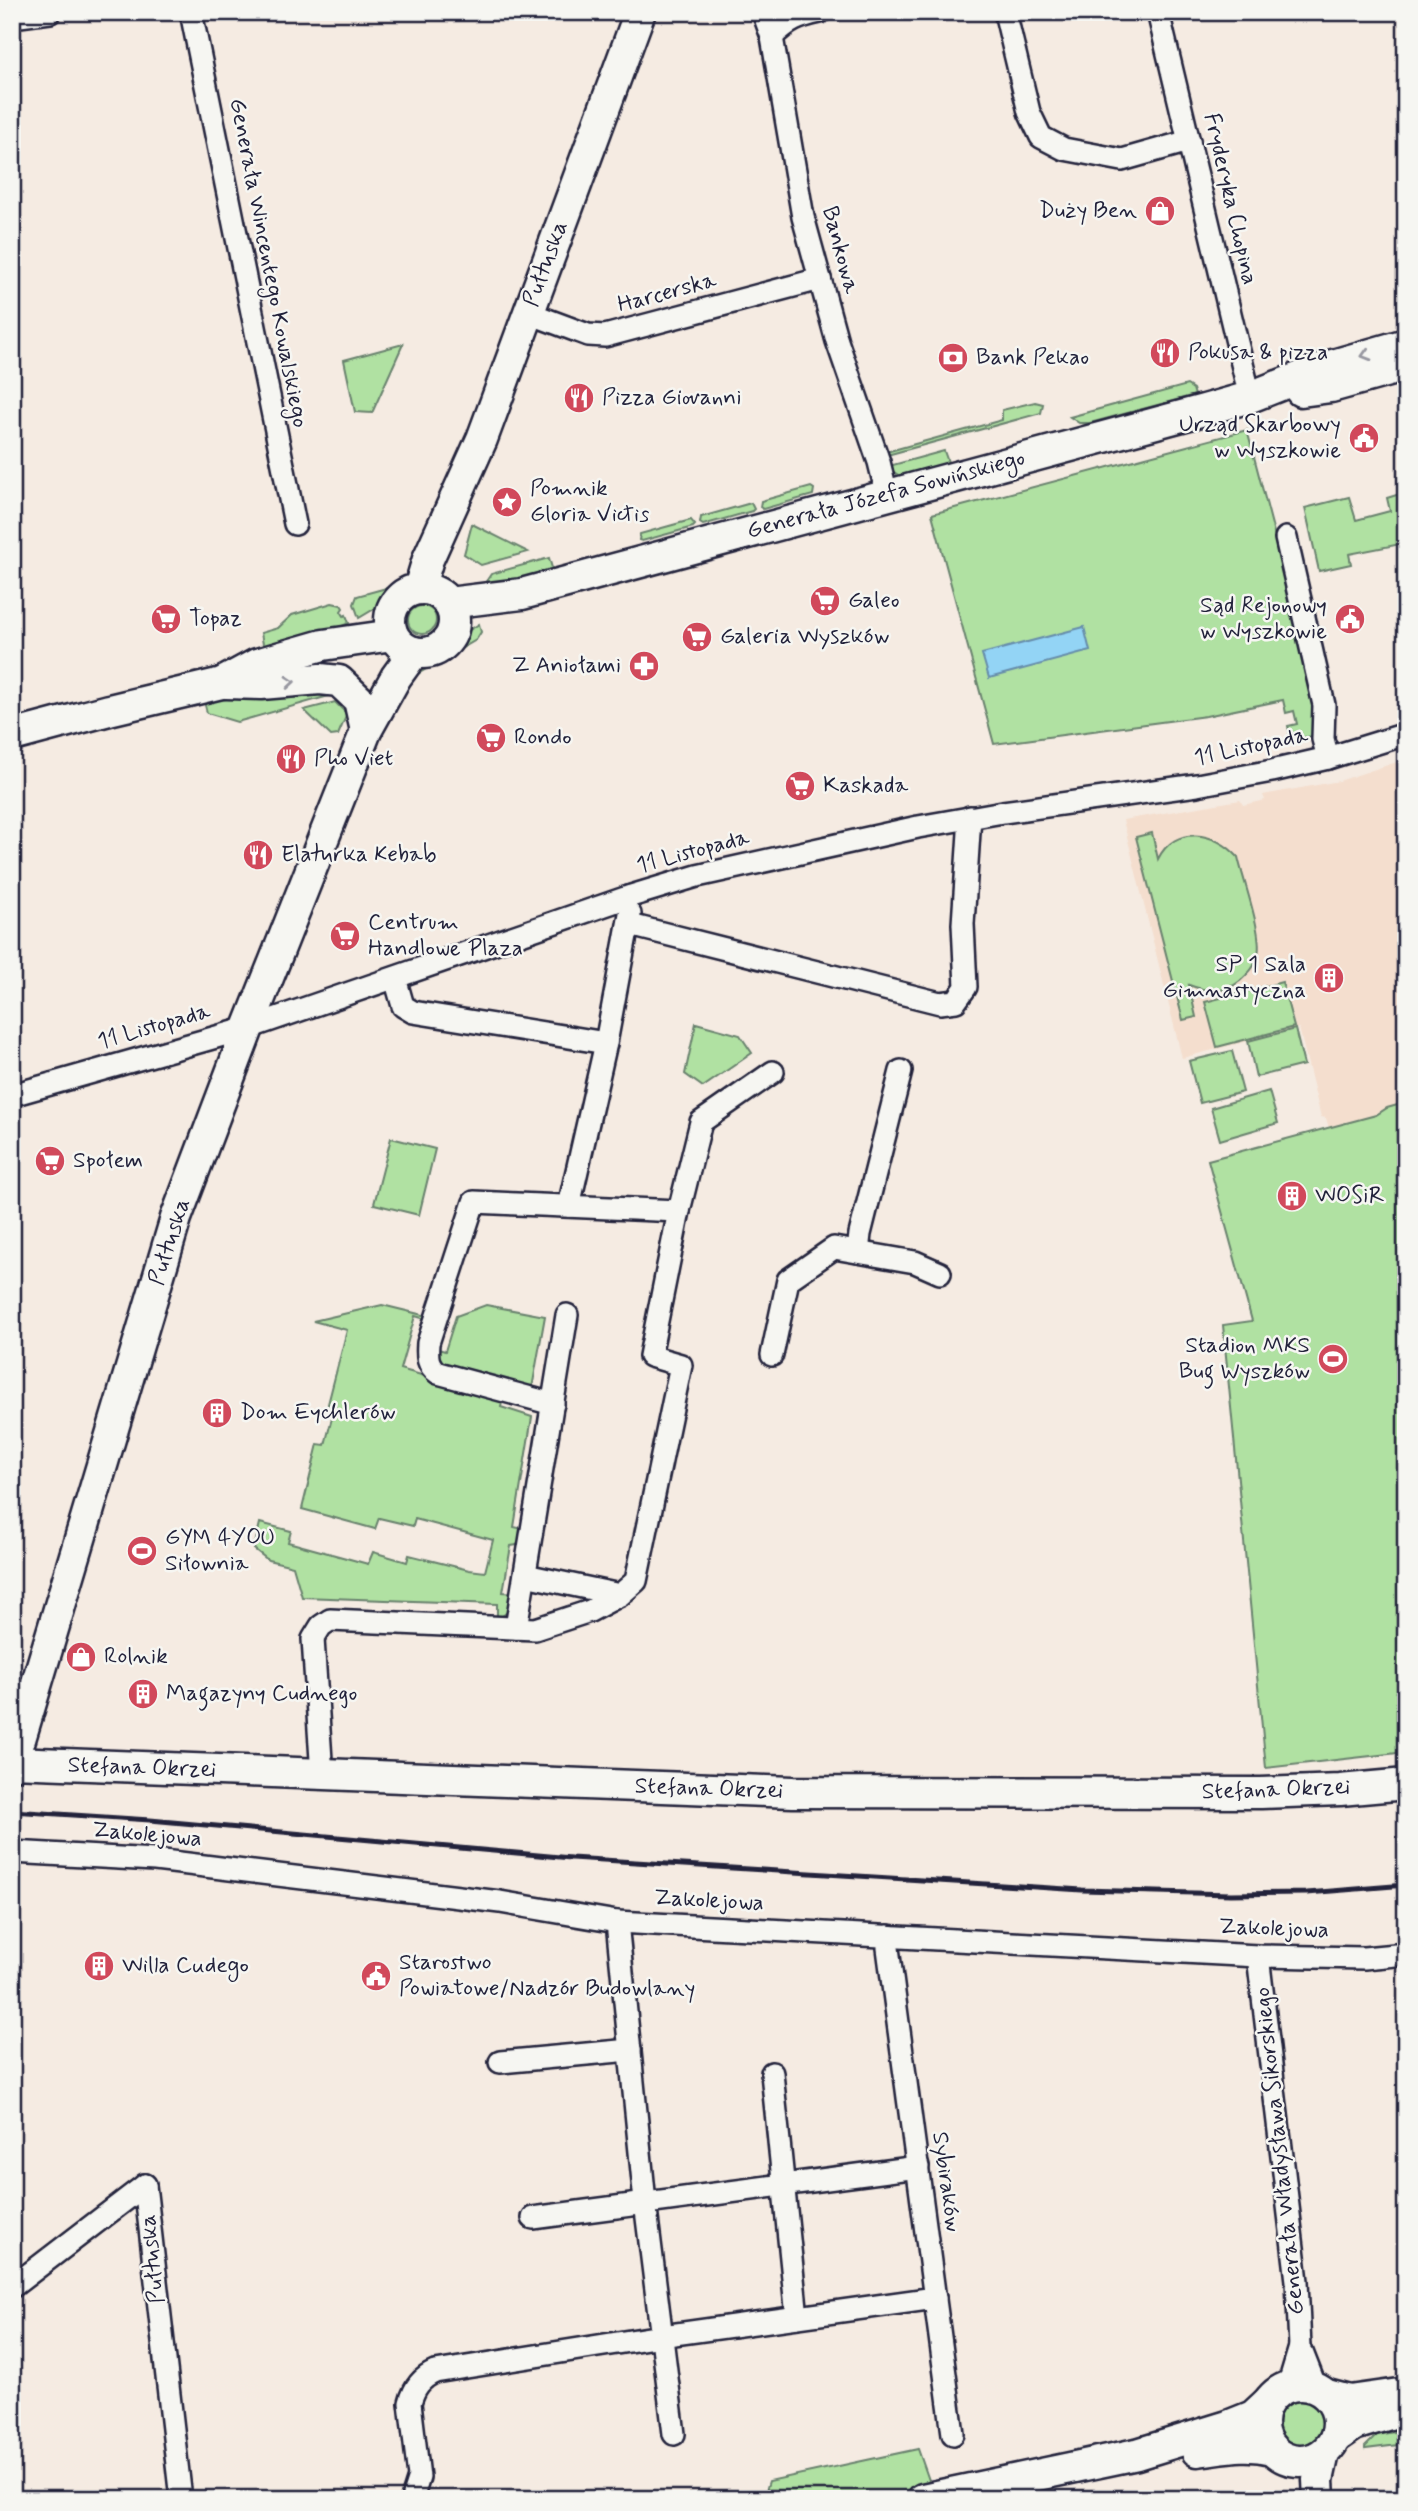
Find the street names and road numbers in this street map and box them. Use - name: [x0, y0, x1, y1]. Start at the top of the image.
- street label: Generała Wincentego Kowalskiego: [219, 96, 315, 431]
- street label: Fryderyka Chopina: [1196, 110, 1264, 288]
- street label: Bankowa: [814, 203, 866, 297]
- street label: Pułtuska: [517, 217, 575, 311]
- street label: Harcerska: [614, 265, 720, 321]
- street label: Generała Józefa Sowińskiego: [744, 443, 1029, 549]
- street label: 11 Listopada: [1191, 720, 1311, 774]
- street label: 11 Listopada: [633, 822, 753, 881]
- street label: 11 Listopada: [94, 997, 214, 1057]
- street label: Pułtuska: [142, 1195, 198, 1289]
- street label: Stefana Okrzei: [67, 1750, 217, 1786]
- street label: Stefana Okrzei: [634, 1771, 784, 1807]
- street label: Stefana Okrzei: [1201, 1772, 1351, 1808]
- street label: Zakolejowa: [91, 1815, 203, 1855]
- street label: Zakolejowa: [653, 1883, 765, 1919]
- street label: Zakolejowa: [1219, 1912, 1329, 1946]
- street label: Generała Władysława Sikorskiego: [1248, 1986, 1312, 2316]
- street label: Sybiraków: [924, 2130, 968, 2234]
- street label: Pułtuska: [133, 2213, 173, 2305]

